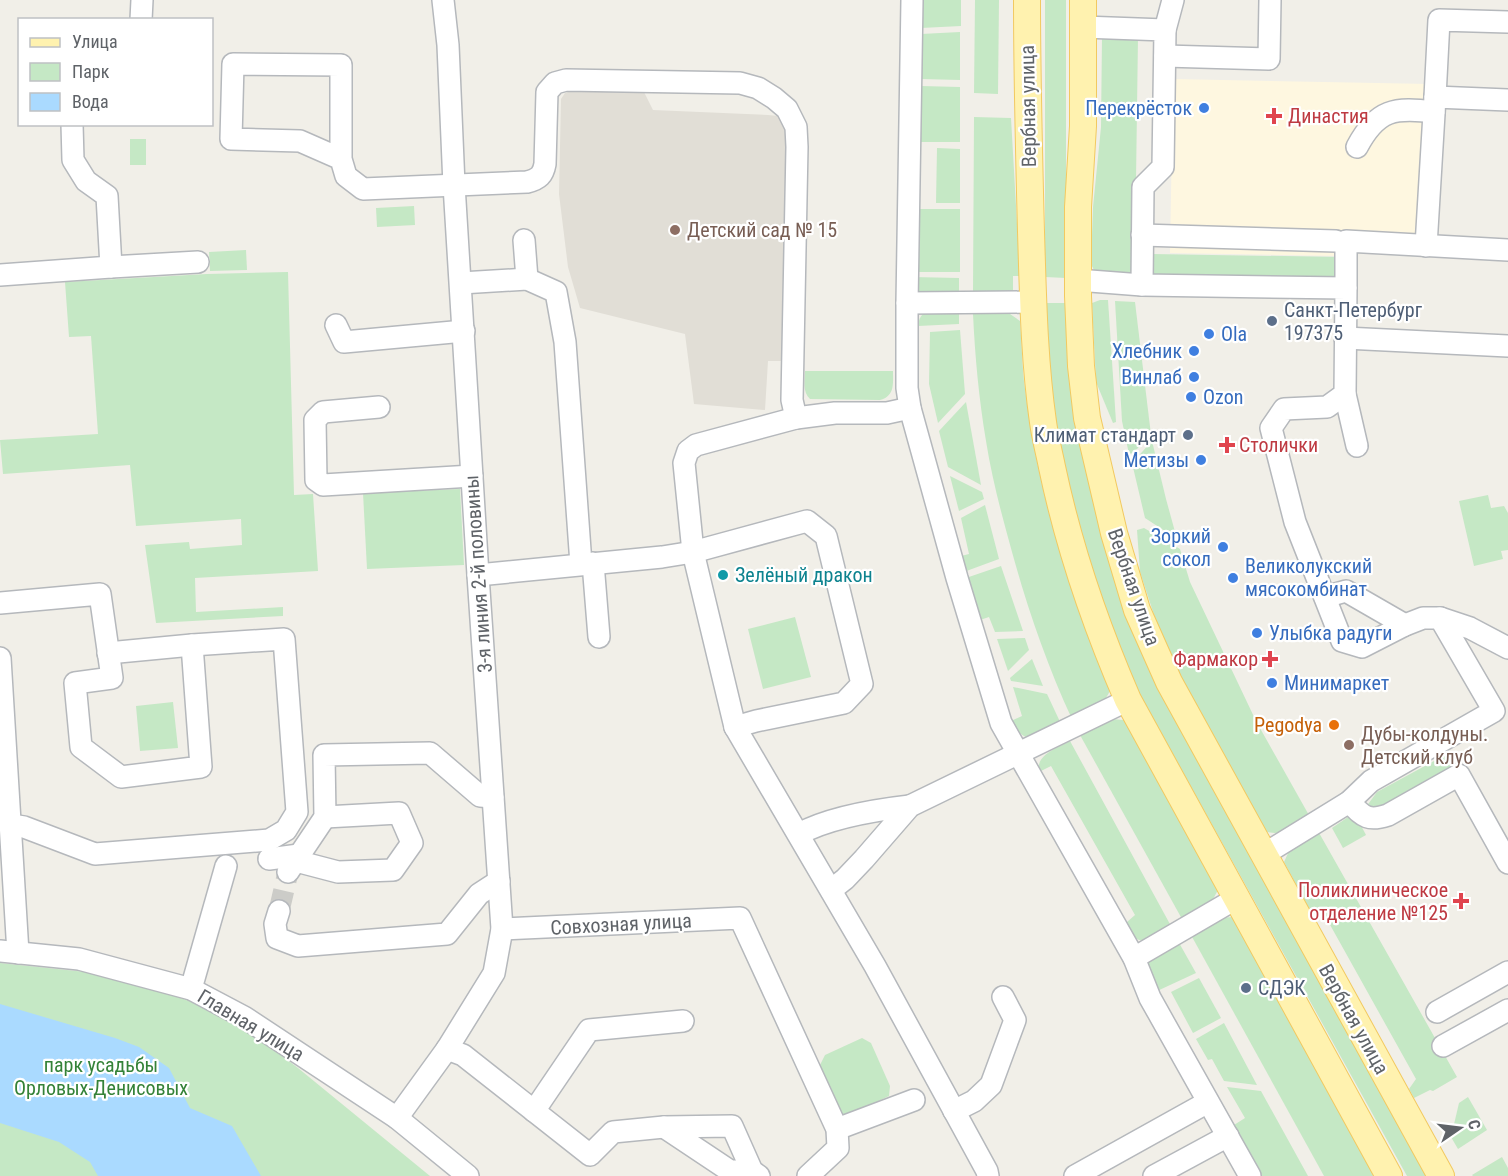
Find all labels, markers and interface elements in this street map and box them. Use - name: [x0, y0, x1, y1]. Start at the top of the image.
- legend: [18, 18, 213, 126]
- text: Улица: [72, 31, 118, 52]
- street label: Вербная улица: [1015, 45, 1041, 167]
- text: Парк: [72, 61, 110, 82]
- text: Вода: [72, 91, 109, 112]
- place label: Перекрёсток: [1085, 96, 1192, 120]
- marker: Перекрёсток: [1197, 101, 1211, 115]
- place label: Династия: [1288, 104, 1369, 128]
- marker: Династия: [1265, 107, 1283, 125]
- place label: Детский сад № 15: [687, 218, 837, 242]
- marker: Детский сад № 15: [668, 223, 682, 237]
- place label: Санкт-Петербург 197375: [1284, 298, 1423, 345]
- marker: Санкт-Петербург 197375: [1265, 314, 1279, 328]
- place label: Ola: [1221, 322, 1247, 346]
- marker: Ola: [1202, 327, 1216, 341]
- place label: Хлебник: [1112, 339, 1182, 363]
- marker: Хлебник: [1187, 344, 1201, 358]
- place label: Винлаб: [1121, 365, 1182, 389]
- marker: Винлаб: [1187, 370, 1201, 384]
- place label: Ozon: [1203, 385, 1243, 409]
- marker: Ozon: [1184, 390, 1198, 404]
- place label: Климат стандарт: [1034, 423, 1176, 447]
- marker: Климат стандарт: [1181, 428, 1195, 442]
- place label: Столички: [1239, 433, 1318, 457]
- marker: Столички: [1220, 438, 1234, 452]
- place label: Метизы: [1123, 448, 1189, 472]
- marker: Метизы: [1194, 453, 1208, 467]
- street label: 3-я линия 2-й половины: [459, 474, 497, 674]
- place label: Зоркий сокол: [1151, 524, 1211, 571]
- street label: Вербная улица: [1103, 525, 1165, 649]
- marker: Зоркий сокол: [1216, 540, 1230, 554]
- place label: Великолукский мясокомбинат: [1245, 554, 1372, 601]
- place label: Зелёный дракон: [735, 563, 873, 587]
- marker: Зелёный дракон: [716, 568, 730, 582]
- marker: Великолукский мясокомбинат: [1226, 571, 1240, 585]
- place label: Улыбка радуги: [1269, 621, 1393, 645]
- marker: Улыбка радуги: [1250, 626, 1264, 640]
- place label: Фармакор: [1173, 647, 1258, 671]
- marker: Фармакор: [1263, 652, 1277, 666]
- place label: Минимаркет: [1284, 671, 1389, 695]
- marker: Минимаркет: [1265, 676, 1279, 690]
- place label: Pegodya: [1254, 713, 1322, 737]
- marker: Pegodya: [1327, 718, 1341, 732]
- place label: Дубы-колдуны. Детский клуб: [1361, 722, 1488, 769]
- marker: Дубы-колдуны. Детский клуб: [1342, 738, 1356, 752]
- place label: Поликлиническое отделение №125: [1298, 878, 1448, 925]
- marker: Поликлиническое отделение №125: [1452, 892, 1470, 910]
- street label: Совхозная улица: [550, 908, 692, 940]
- street label: Вербная улица: [1314, 960, 1394, 1078]
- place label: СДЭК: [1258, 976, 1306, 1000]
- marker: СДЭК: [1239, 981, 1253, 995]
- street label: Главная улица: [194, 984, 308, 1066]
- park label: парк усадьбы Орловых-Денисовых: [14, 1053, 188, 1100]
- north arrow: [1430, 1098, 1490, 1158]
- text: С: [1464, 1118, 1484, 1131]

